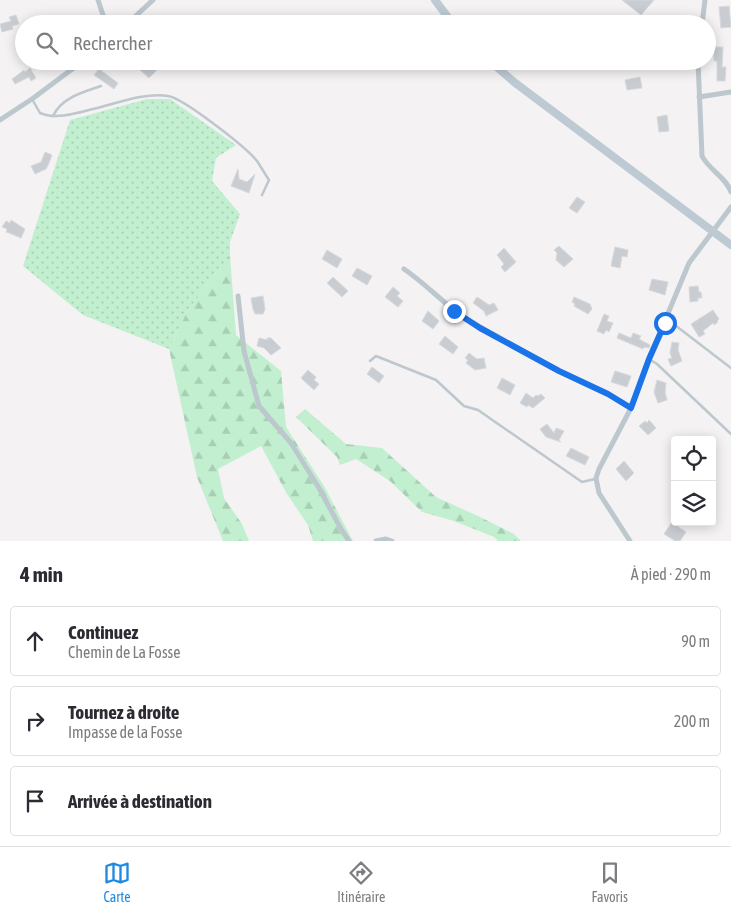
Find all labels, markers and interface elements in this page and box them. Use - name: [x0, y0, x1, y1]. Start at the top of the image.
- search box: [15, 15, 716, 70]
- icon: search: [33, 29, 61, 57]
- text: Rechercher: [73, 32, 152, 54]
- route end: [443, 300, 466, 323]
- route start: [654, 312, 677, 335]
- map controls: [671, 436, 716, 526]
- button: locate: [671, 436, 716, 481]
- button: layers: [671, 481, 716, 526]
- text: 4 min: [20, 562, 63, 586]
- text: À pied · 290 m: [631, 565, 711, 583]
- text: Continuez: [68, 621, 138, 643]
- icon: ahead: [21, 627, 49, 655]
- text: 90 m: [681, 632, 710, 650]
- text: Chemin de La Fosse: [68, 643, 180, 661]
- text: Tournez à droite: [68, 701, 179, 723]
- icon: right: [21, 707, 49, 735]
- text: 200 m: [674, 712, 710, 730]
- text: Impasse de la Fosse: [68, 723, 183, 741]
- icon: arrive: [21, 787, 49, 815]
- text: Arrivée à destination: [68, 790, 212, 812]
- tab: Carte: [103, 859, 131, 905]
- tab: Itinéraire: [337, 859, 385, 905]
- tab: Favoris: [592, 859, 628, 905]

